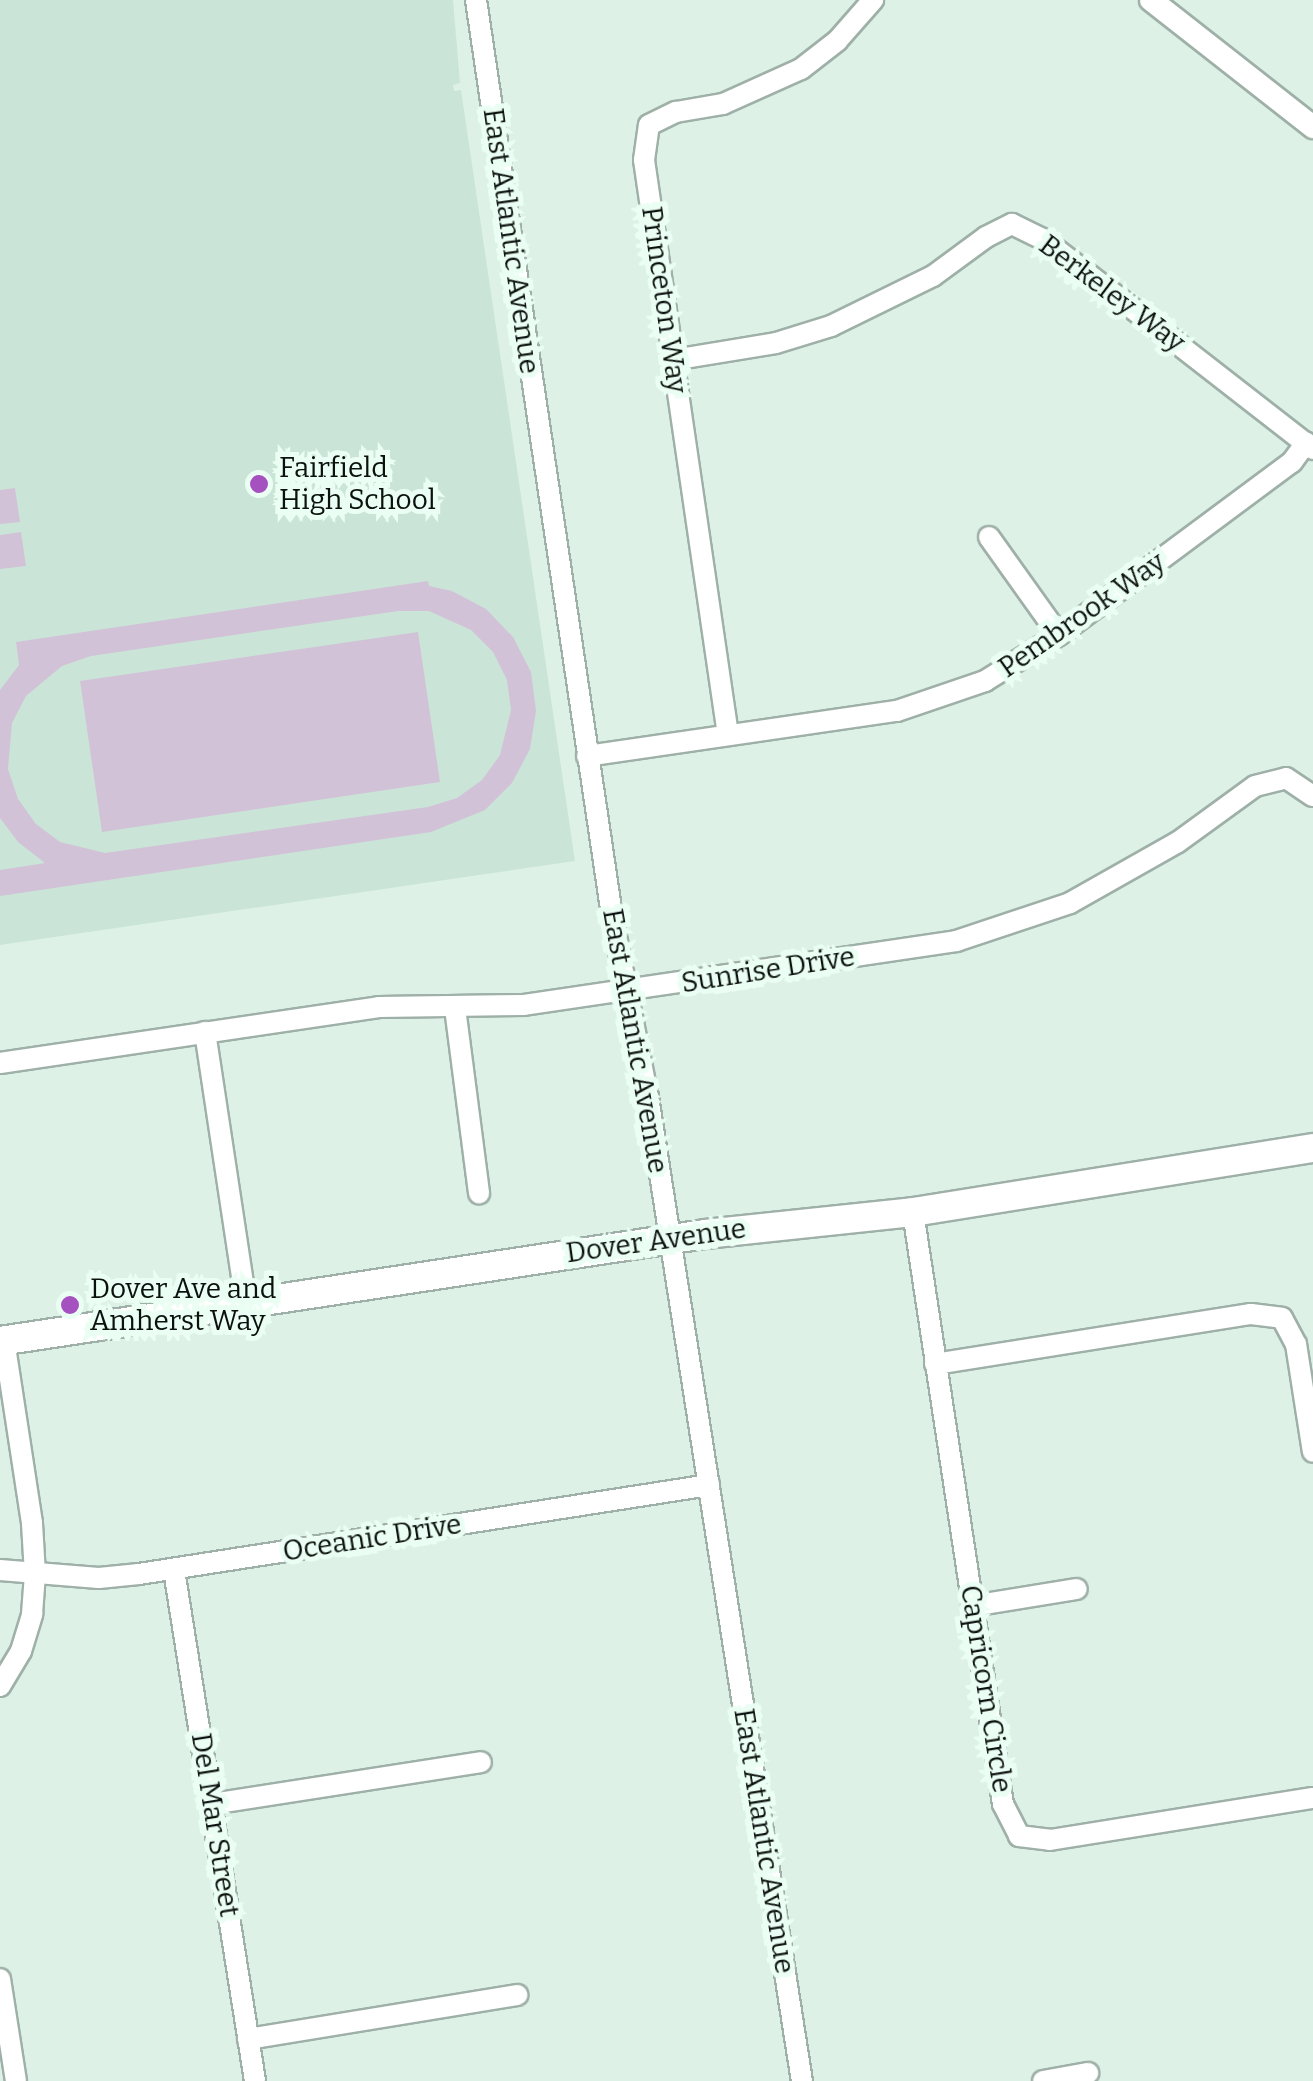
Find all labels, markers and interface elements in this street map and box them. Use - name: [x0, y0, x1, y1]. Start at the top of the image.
- street label: East Atlantic Avenue: [476, 106, 546, 376]
- street label: Princeton Way: [634, 204, 694, 396]
- street label: Berkeley Way: [1032, 228, 1192, 360]
- place label: Fairfield High School: [279, 451, 436, 517]
- marker: Fairfield High School: [248, 473, 270, 495]
- street label: Pembrook Way: [992, 545, 1172, 685]
- street label: East Atlantic Avenue: [595, 906, 675, 1176]
- street label: Sunrise Drive: [679, 940, 857, 1000]
- street label: Dover Avenue: [564, 1212, 748, 1270]
- place label: Dover Ave and Amherst Way: [90, 1272, 276, 1338]
- marker: Dover Ave and Amherst Way: [59, 1294, 81, 1316]
- street label: Oceanic Drive: [280, 1507, 464, 1569]
- street label: Capricorn Circle: [953, 1583, 1019, 1795]
- street label: East Atlantic Avenue: [726, 1706, 802, 1976]
- street label: Del Mar Street: [184, 1731, 246, 1919]

